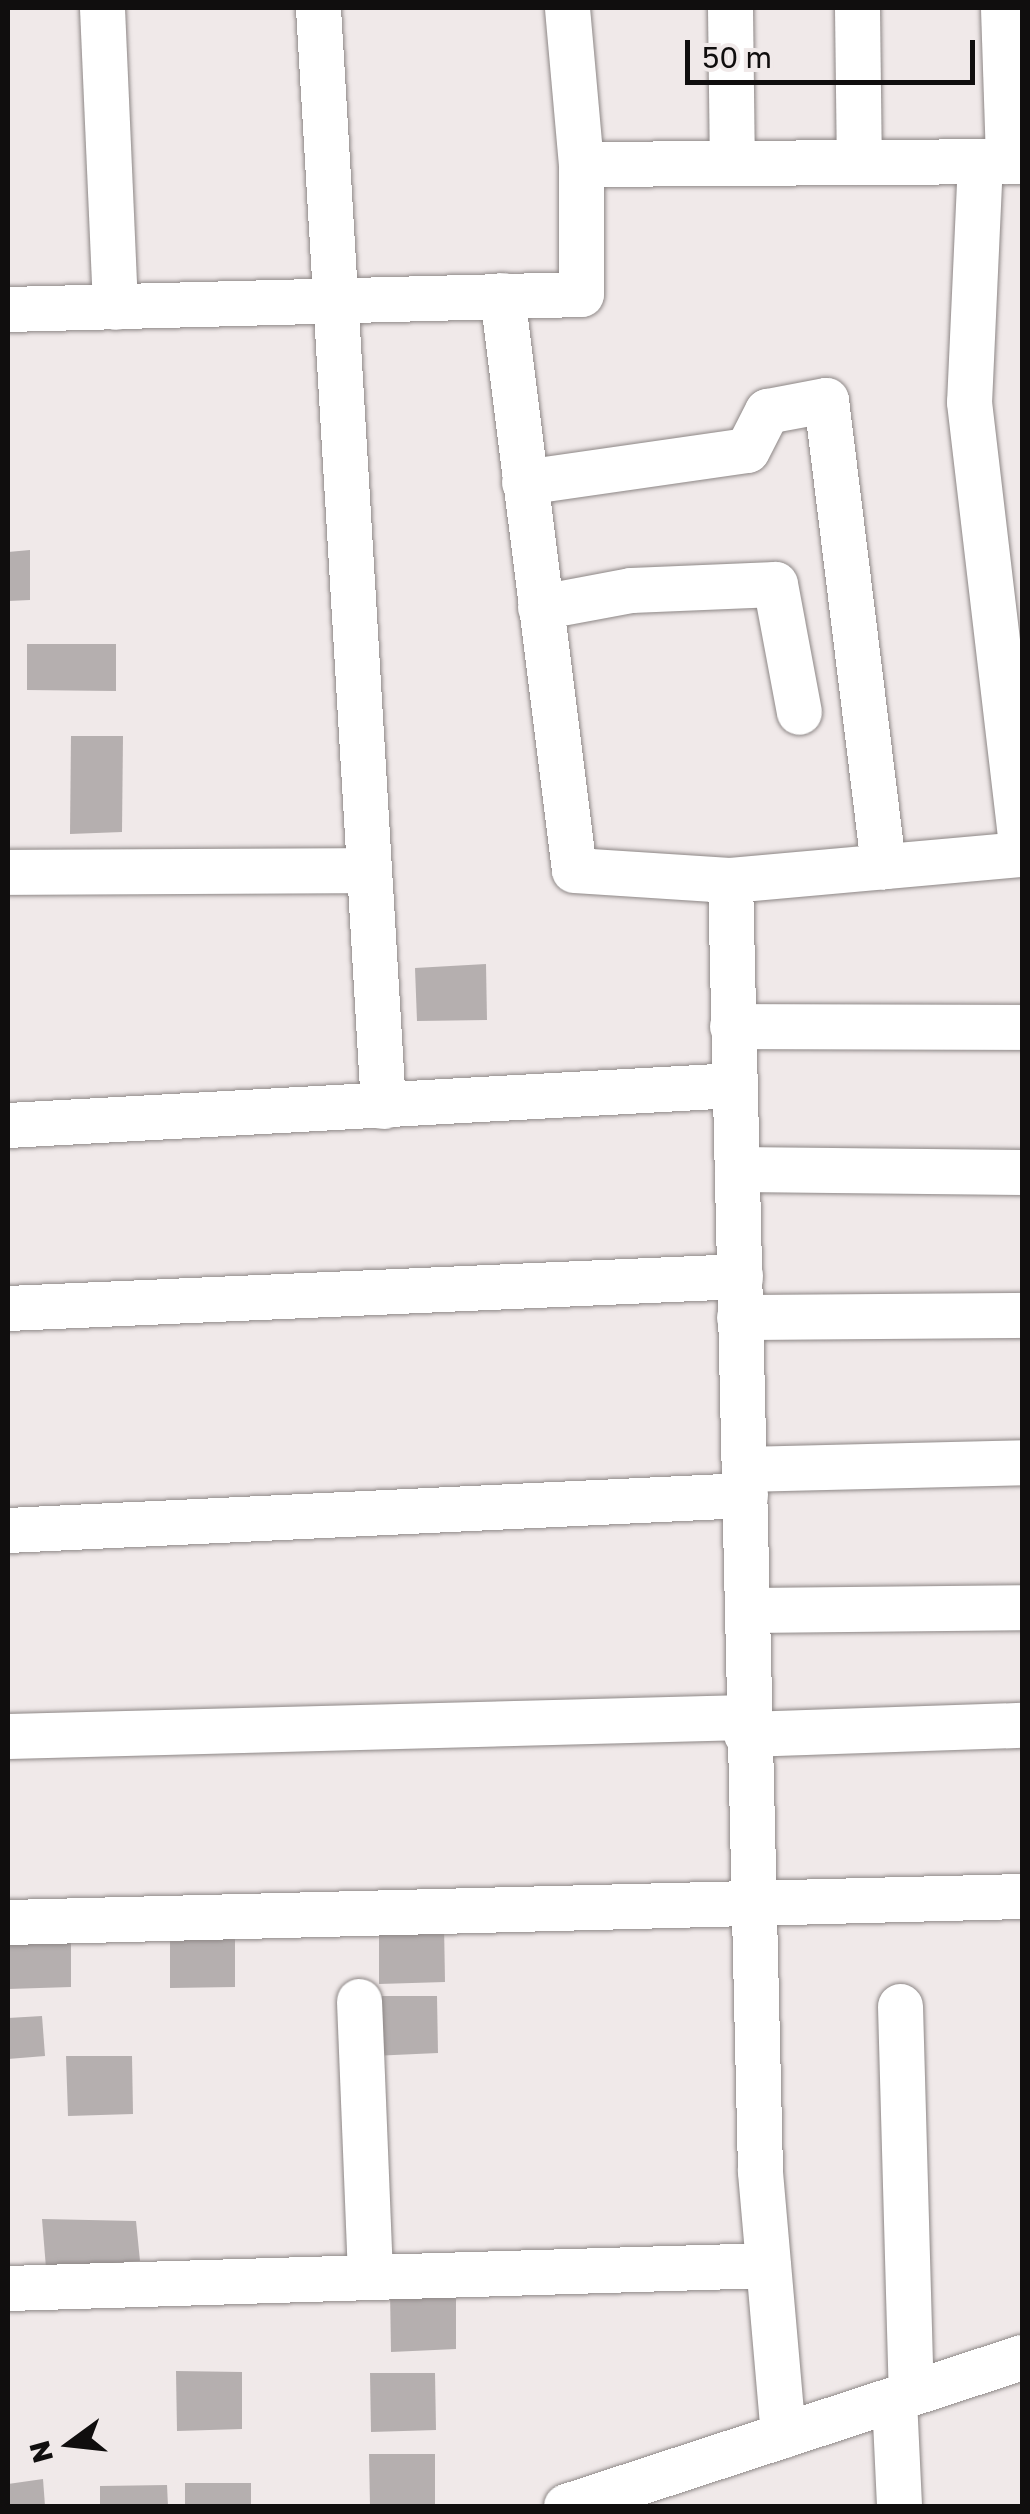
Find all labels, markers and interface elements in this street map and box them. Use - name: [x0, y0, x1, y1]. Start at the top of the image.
- scale bar: [690, 20, 980, 82]
- text: 50 m: [702, 39, 772, 75]
- north arrow: [20, 2394, 120, 2494]
- text: N: [22, 2437, 59, 2466]

